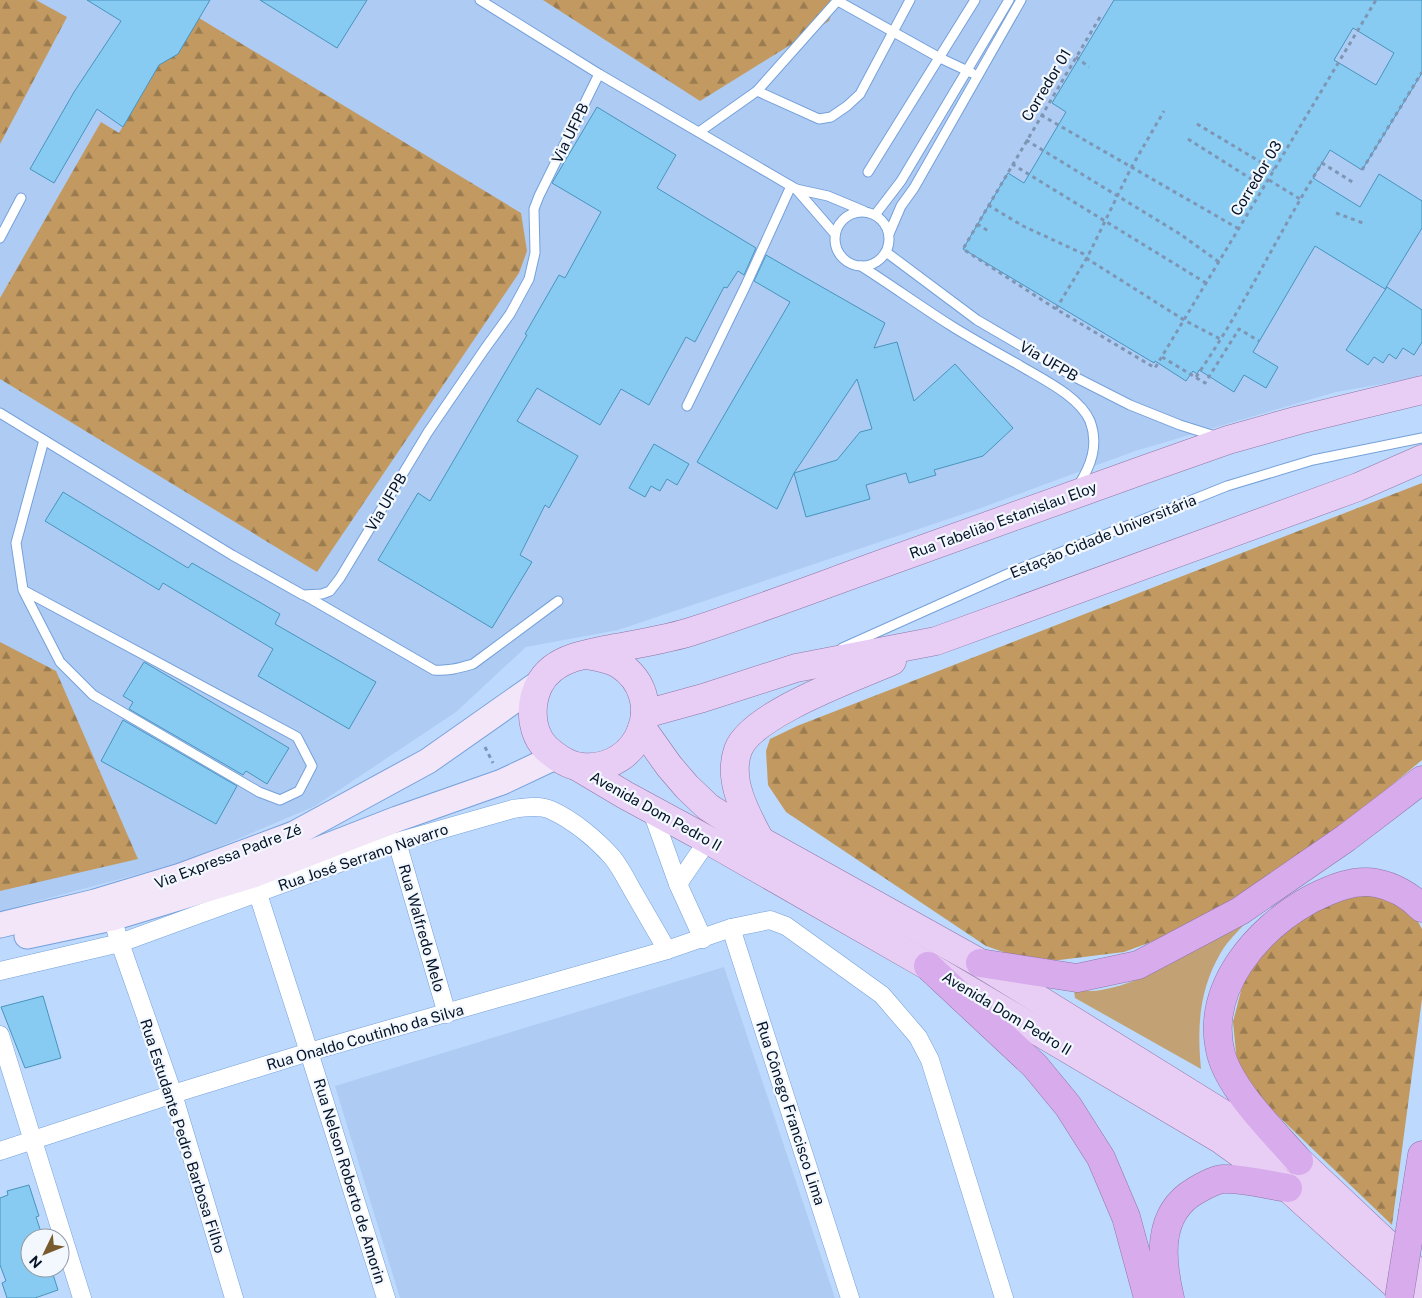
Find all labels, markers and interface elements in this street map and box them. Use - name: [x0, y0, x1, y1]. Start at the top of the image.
- street label: Corredor 01: [1018, 46, 1074, 124]
- street label: Via UFPB: [548, 100, 592, 166]
- street label: Corredor 03: [1227, 137, 1285, 219]
- street label: Via UFPB: [1017, 337, 1081, 385]
- street label: Via UFPB: [362, 470, 410, 534]
- street label: Rua Tabelião Estanislau Eloy: [907, 478, 1099, 562]
- street label: Estação Cidade Universitária: [1007, 491, 1199, 581]
- street label: Avenida Dom Pedro II: [587, 768, 725, 854]
- street label: Via Expressa Padre Zé: [152, 820, 304, 892]
- street label: Rua José Serrano Navarro: [276, 820, 450, 894]
- street label: Rua Walfredo Melo: [396, 862, 448, 994]
- street label: Avenida Dom Pedro II: [939, 968, 1075, 1058]
- street label: Rua Onaldo Coutinho da Silva: [264, 1001, 466, 1073]
- street label: Rua Estudante Pedro Barbosa Filho: [137, 1017, 229, 1255]
- street label: Rua Cônego Francisco Lima: [753, 1019, 829, 1207]
- street label: Rua Nelson Roberto de Amorin: [311, 1076, 389, 1286]
- north arrow: [20, 1228, 70, 1278]
- text: N: [26, 1252, 45, 1271]

